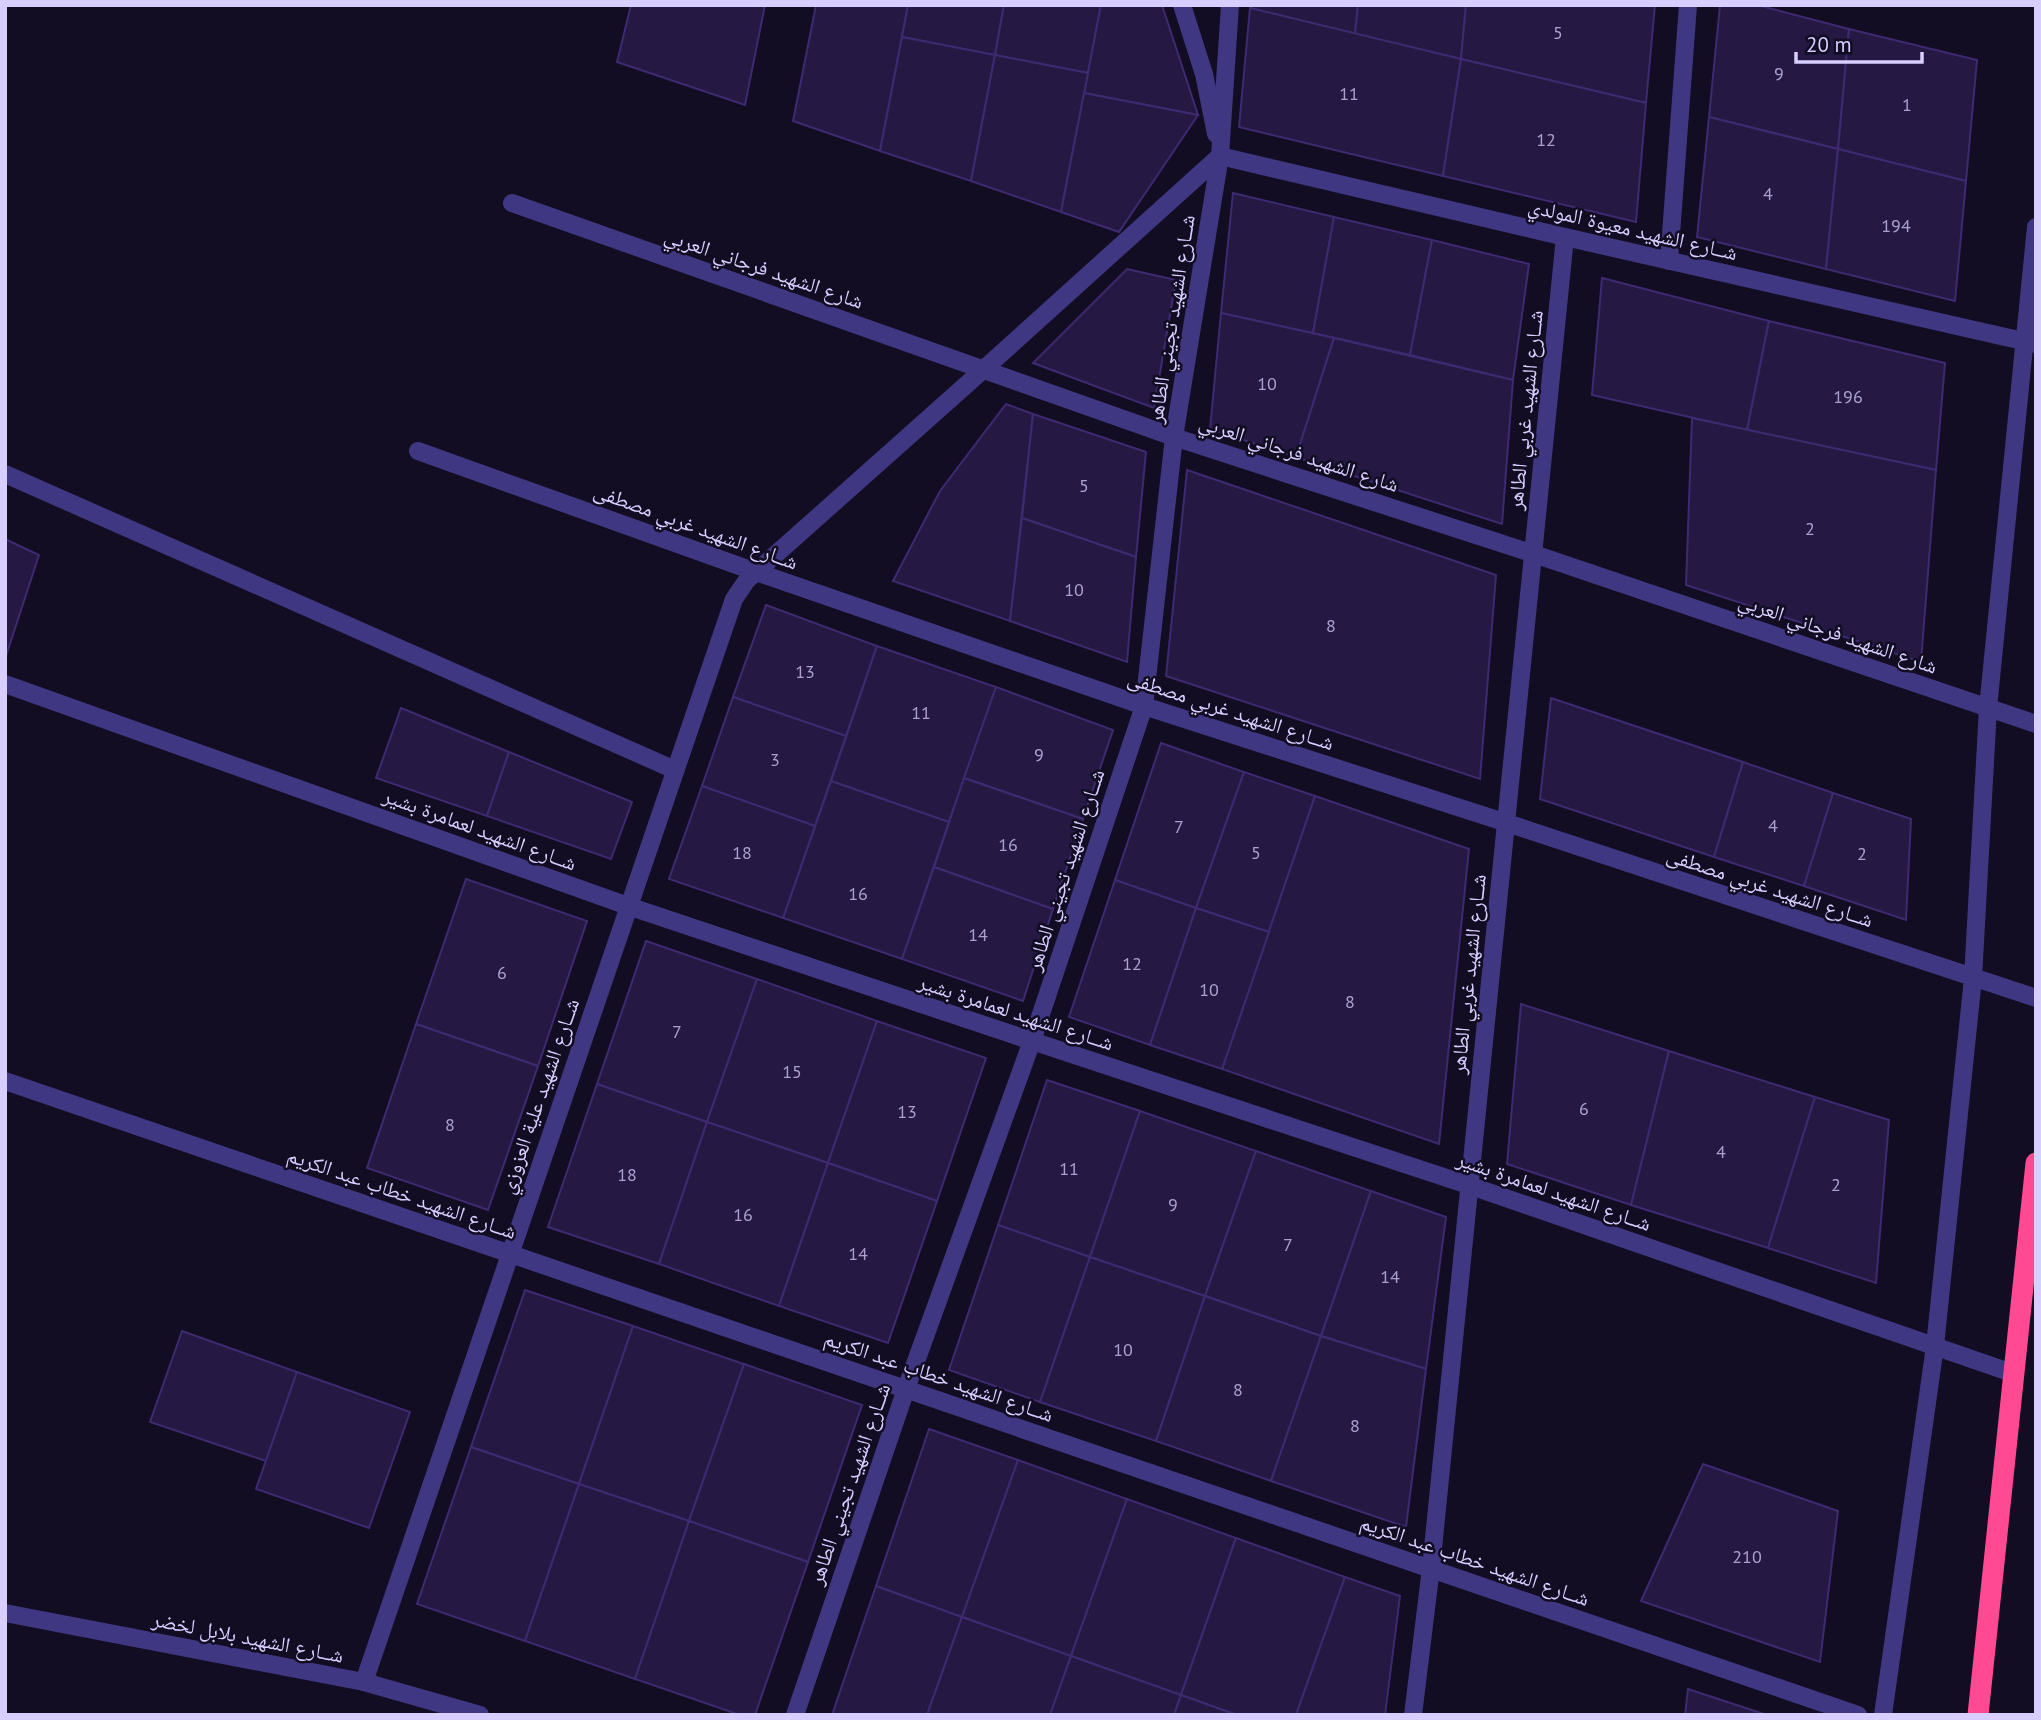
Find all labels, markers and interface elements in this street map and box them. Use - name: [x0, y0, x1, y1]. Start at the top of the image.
- house number: 5: [1553, 21, 1563, 44]
- scale bar: [1796, 21, 1922, 65]
- text: 20 m: [1806, 31, 1852, 58]
- house number: 9: [1774, 62, 1784, 85]
- house number: 11: [1339, 82, 1359, 105]
- house number: 1: [1902, 93, 1912, 116]
- house number: 12: [1536, 128, 1556, 151]
- house number: 4: [1763, 182, 1773, 205]
- street label: شــارع الشهيد معيوة المولدي: [1525, 192, 1740, 269]
- street label: شــارع الشهيد تجيني الطاهر: [1141, 213, 1204, 427]
- house number: 194: [1881, 214, 1911, 237]
- street label: شارع الشهيد فرجاني العربي: [660, 221, 867, 318]
- street label: شــارع الشهيد غربي الطاهر: [1501, 309, 1552, 513]
- house number: 10: [1257, 372, 1277, 395]
- house number: 196: [1833, 385, 1863, 408]
- street label: شارع الشهيد فرجاني العربي: [1195, 408, 1402, 501]
- house number: 5: [1079, 474, 1089, 497]
- street label: شــارع الشهيد غربي مصطفى: [589, 476, 802, 579]
- house number: 2: [1805, 517, 1815, 540]
- house number: 10: [1064, 578, 1084, 601]
- street label: شارع الشهيد فرجاني العربي: [1734, 586, 1941, 683]
- house number: 8: [1326, 614, 1336, 637]
- house number: 13: [795, 660, 815, 683]
- street label: شــارع الشهيد غربي مصطفى: [1123, 664, 1338, 759]
- house number: 11: [911, 701, 931, 724]
- house number: 9: [1034, 743, 1044, 766]
- house number: 3: [770, 748, 780, 771]
- street label: شــارع الشهيد تجيني الطاهر: [1019, 766, 1114, 976]
- street label: شــارع الشهيد لعمامرة بشير: [379, 781, 580, 877]
- house number: 4: [1768, 814, 1778, 837]
- house number: 7: [1174, 815, 1184, 838]
- house number: 16: [998, 833, 1018, 856]
- house number: 18: [732, 841, 752, 864]
- house number: 5: [1251, 841, 1261, 864]
- street label: شــارع الشهيد غربي مصطفى: [1662, 841, 1877, 936]
- house number: 2: [1857, 842, 1867, 865]
- street label: شــارع الشهيد غربي الطاهر: [1444, 873, 1495, 1077]
- house number: 16: [848, 882, 868, 905]
- house number: 14: [968, 923, 988, 946]
- house number: 12: [1122, 952, 1142, 975]
- house number: 6: [497, 961, 507, 984]
- street label: شــارع الشهيد لعمامرة بشير: [914, 967, 1117, 1056]
- house number: 10: [1199, 978, 1219, 1001]
- house number: 8: [1345, 990, 1355, 1013]
- street label: شــارع الشهيد علية العزوزي: [493, 995, 588, 1198]
- house number: 7: [672, 1020, 682, 1043]
- house number: 15: [782, 1060, 802, 1083]
- house number: 6: [1579, 1097, 1589, 1120]
- house number: 13: [897, 1100, 917, 1123]
- house number: 8: [445, 1113, 455, 1136]
- house number: 4: [1716, 1140, 1726, 1163]
- street label: شــارع الشهيد خطاب عبد الكريم: [283, 1141, 520, 1246]
- street label: شــارع الشهيد لعمامرة بشير: [1452, 1145, 1655, 1237]
- house number: 11: [1059, 1157, 1079, 1180]
- house number: 18: [617, 1163, 637, 1186]
- house number: 2: [1831, 1173, 1841, 1196]
- house number: 9: [1168, 1193, 1178, 1216]
- house number: 16: [733, 1203, 753, 1226]
- house number: 7: [1283, 1233, 1293, 1256]
- house number: 14: [848, 1242, 868, 1265]
- house number: 14: [1380, 1265, 1400, 1288]
- street label: شــارع الشهيد خطاب عبد الكريم: [820, 1324, 1057, 1429]
- house number: 10: [1113, 1338, 1133, 1361]
- house number: 8: [1233, 1378, 1243, 1401]
- street label: شــارع الشهيد تجيني الطاهر: [802, 1380, 899, 1590]
- house number: 8: [1350, 1414, 1360, 1437]
- street label: شــارع الشهيد خطاب عبد الكريم: [1356, 1508, 1593, 1613]
- house number: 210: [1732, 1545, 1762, 1568]
- street label: شــارع الشهيد بلابل لخضر: [149, 1605, 346, 1669]

